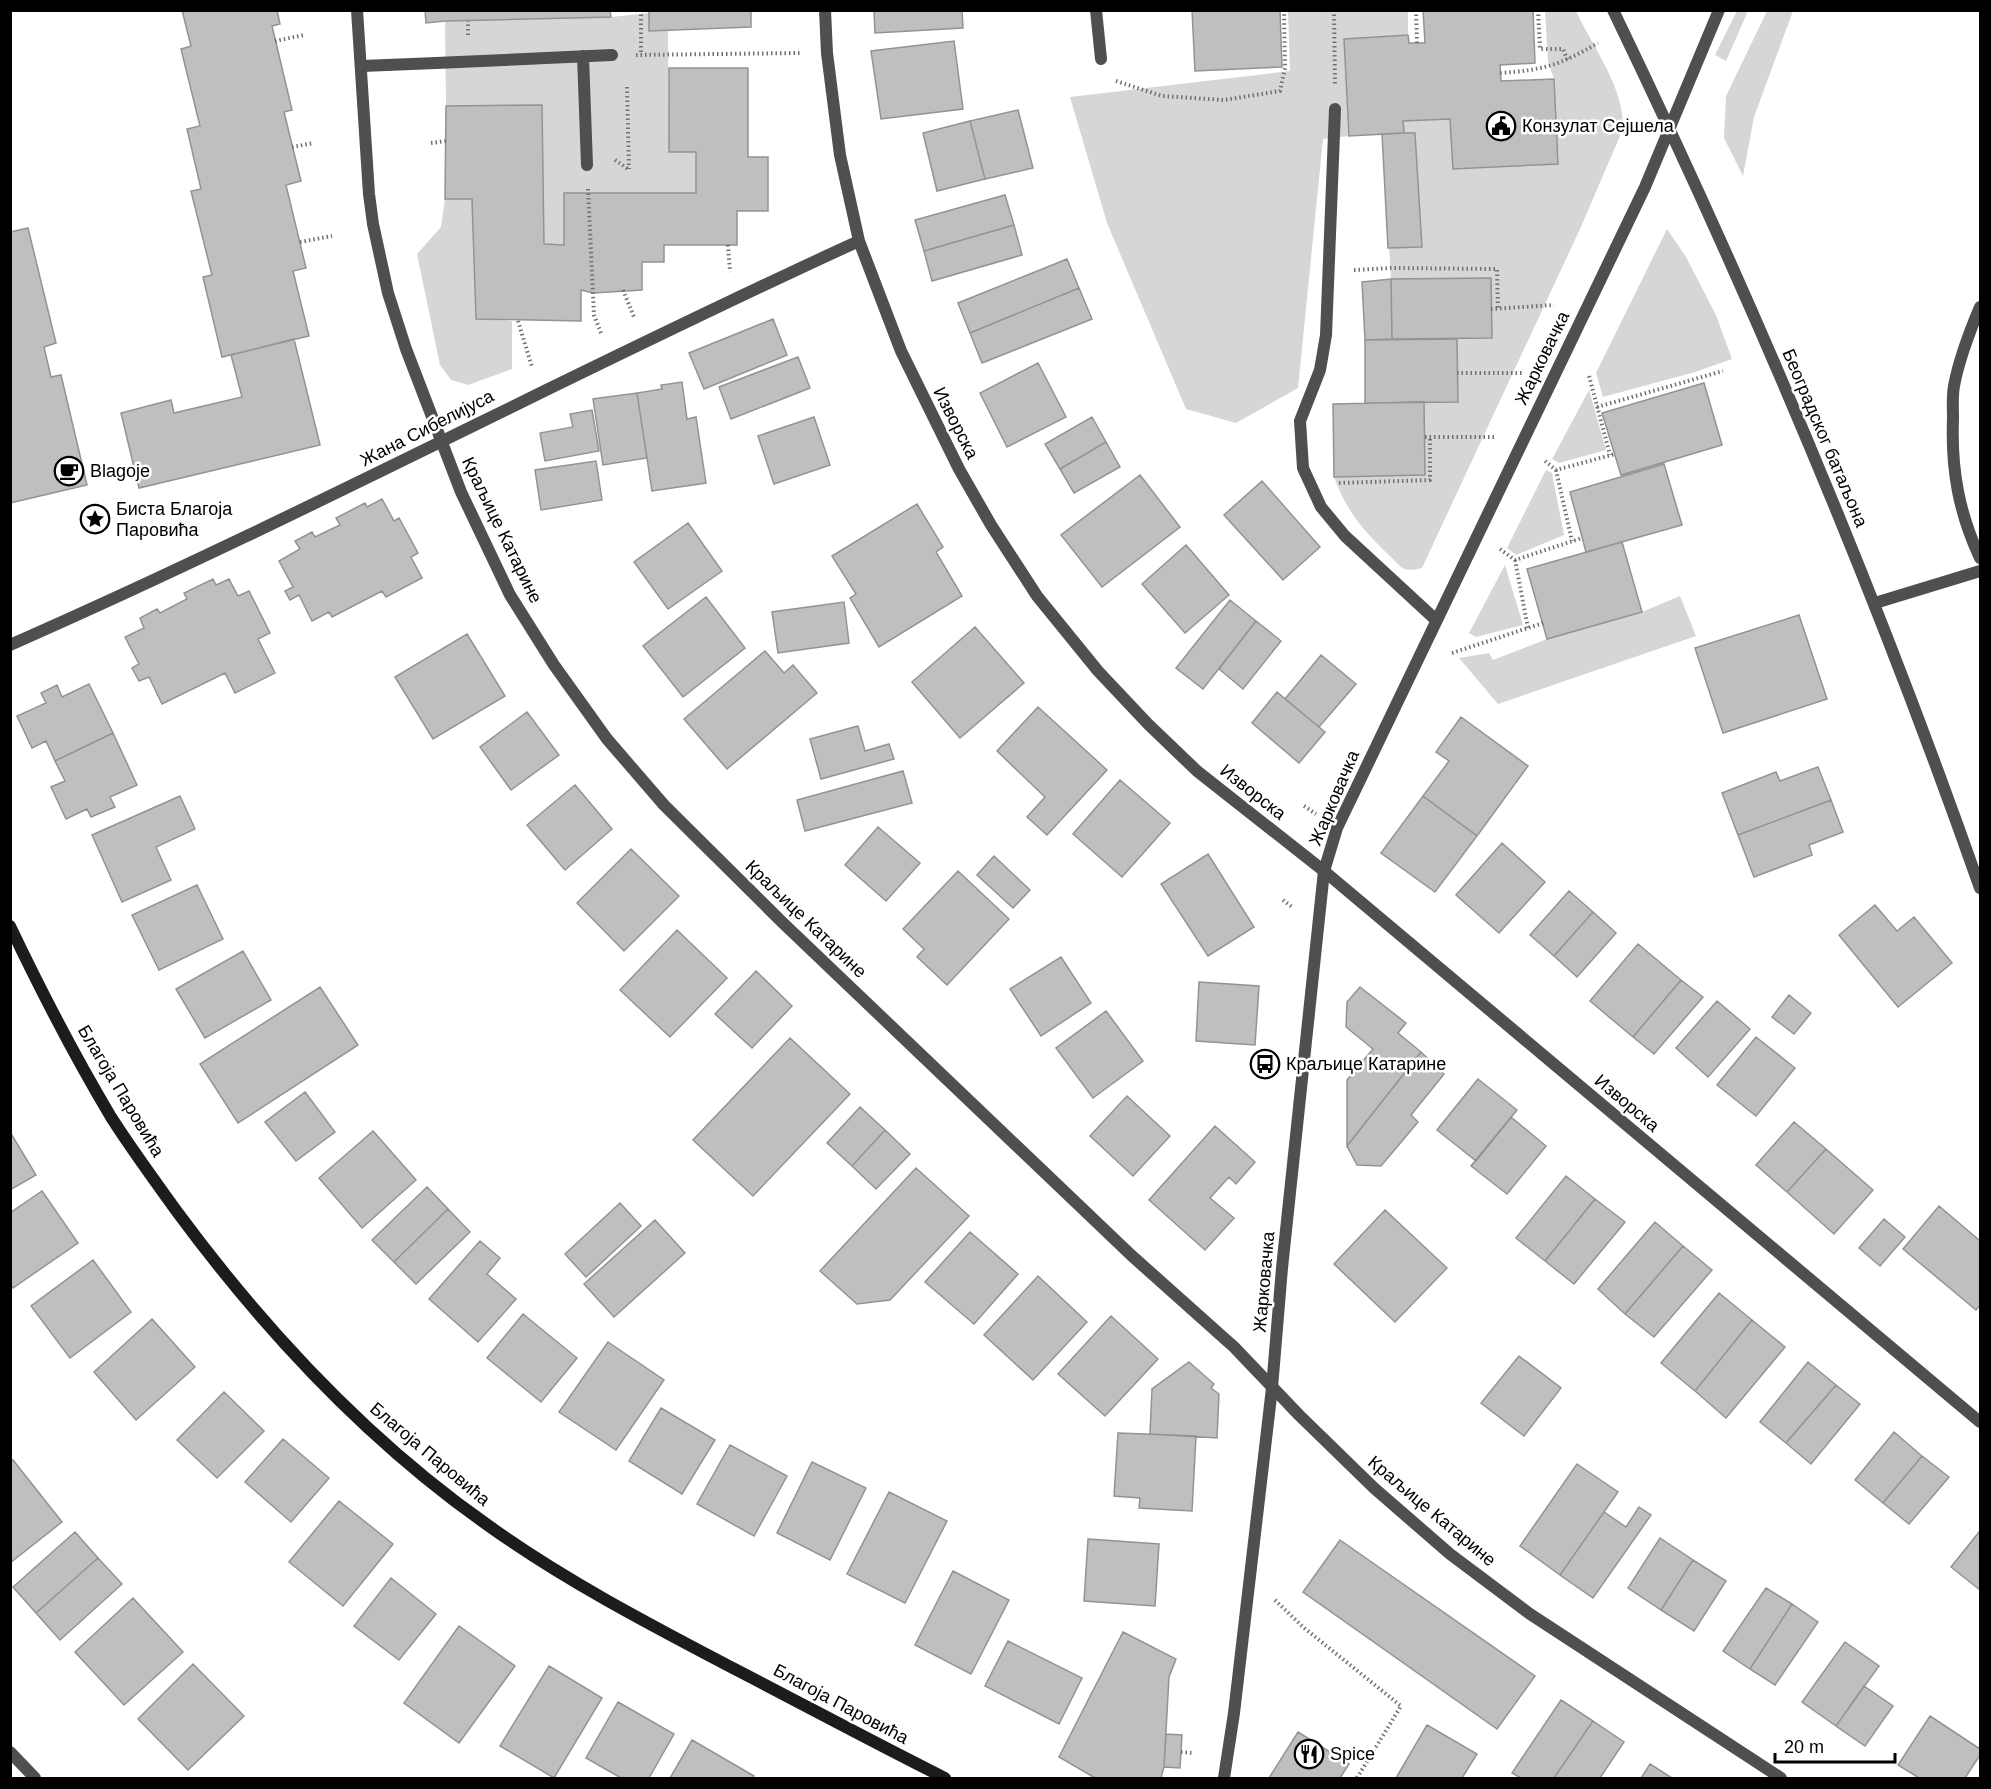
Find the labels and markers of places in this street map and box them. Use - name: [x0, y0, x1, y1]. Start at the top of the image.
- public building icon: Конзулат Сејшела: [1485, 110, 1517, 142]
- place label: Конзулат Сејшела: [1522, 116, 1675, 136]
- cafe icon: Blagoje: [53, 455, 85, 487]
- place label: Blagoje: [90, 461, 150, 481]
- place label: Биста Благоја Паровића: [116, 499, 233, 540]
- place icon: Биста Благоја Паровића: [79, 503, 111, 535]
- bus stop icon: Краљице Катарине: [1249, 1048, 1281, 1080]
- place label: Краљице Катарине: [1286, 1054, 1446, 1074]
- restaurant icon: Spice: [1293, 1738, 1325, 1770]
- place label: Spice: [1330, 1744, 1375, 1764]

